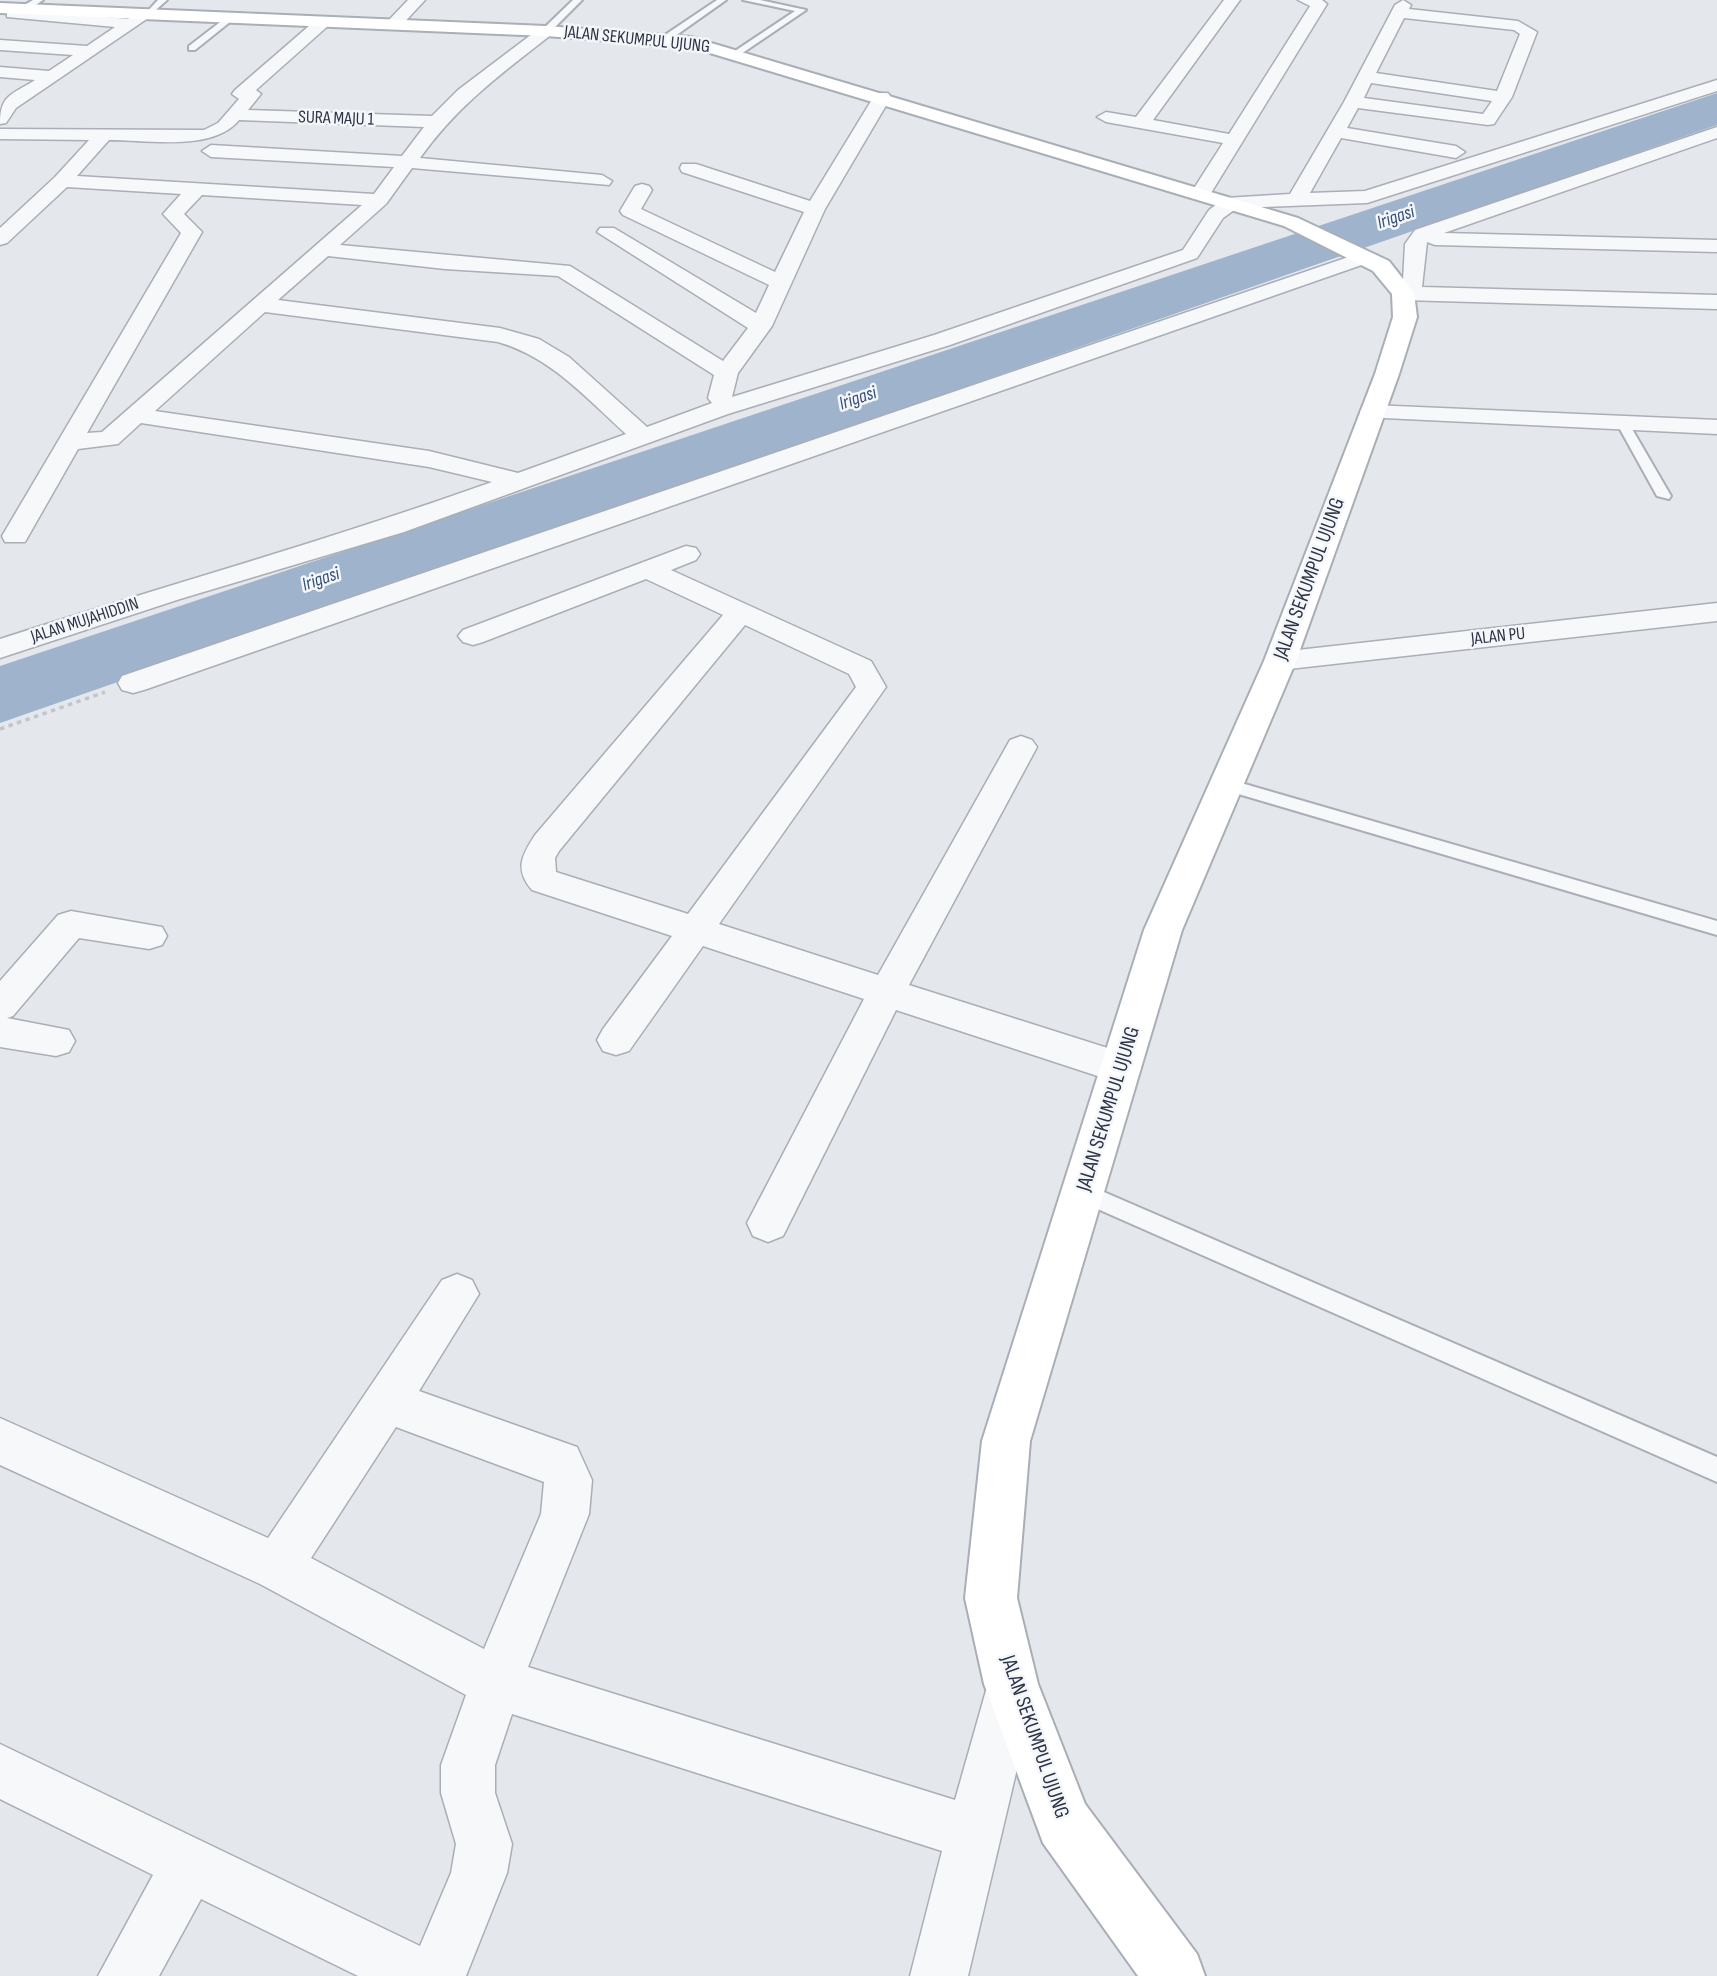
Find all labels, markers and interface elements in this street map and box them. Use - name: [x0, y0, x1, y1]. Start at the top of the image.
- street label: JALAN SEKUMPUL UJUNG: [563, 22, 711, 58]
- street label: SURA MAJU 1: [298, 107, 374, 131]
- water label: Irigasi: [1374, 201, 1418, 235]
- water label: Irigasi: [836, 382, 880, 416]
- street label: JALAN SEKUMPUL UJUNG: [1269, 494, 1351, 664]
- water label: Irigasi: [299, 563, 343, 597]
- street label: JALAN MUJAHIDDIN: [28, 593, 142, 649]
- street label: JALAN PU: [1470, 623, 1526, 651]
- street label: JALAN SEKUMPUL UJUNG: [1072, 1024, 1146, 1194]
- street label: JALAN SEKUMPUL UJUNG: [994, 1652, 1074, 1822]

